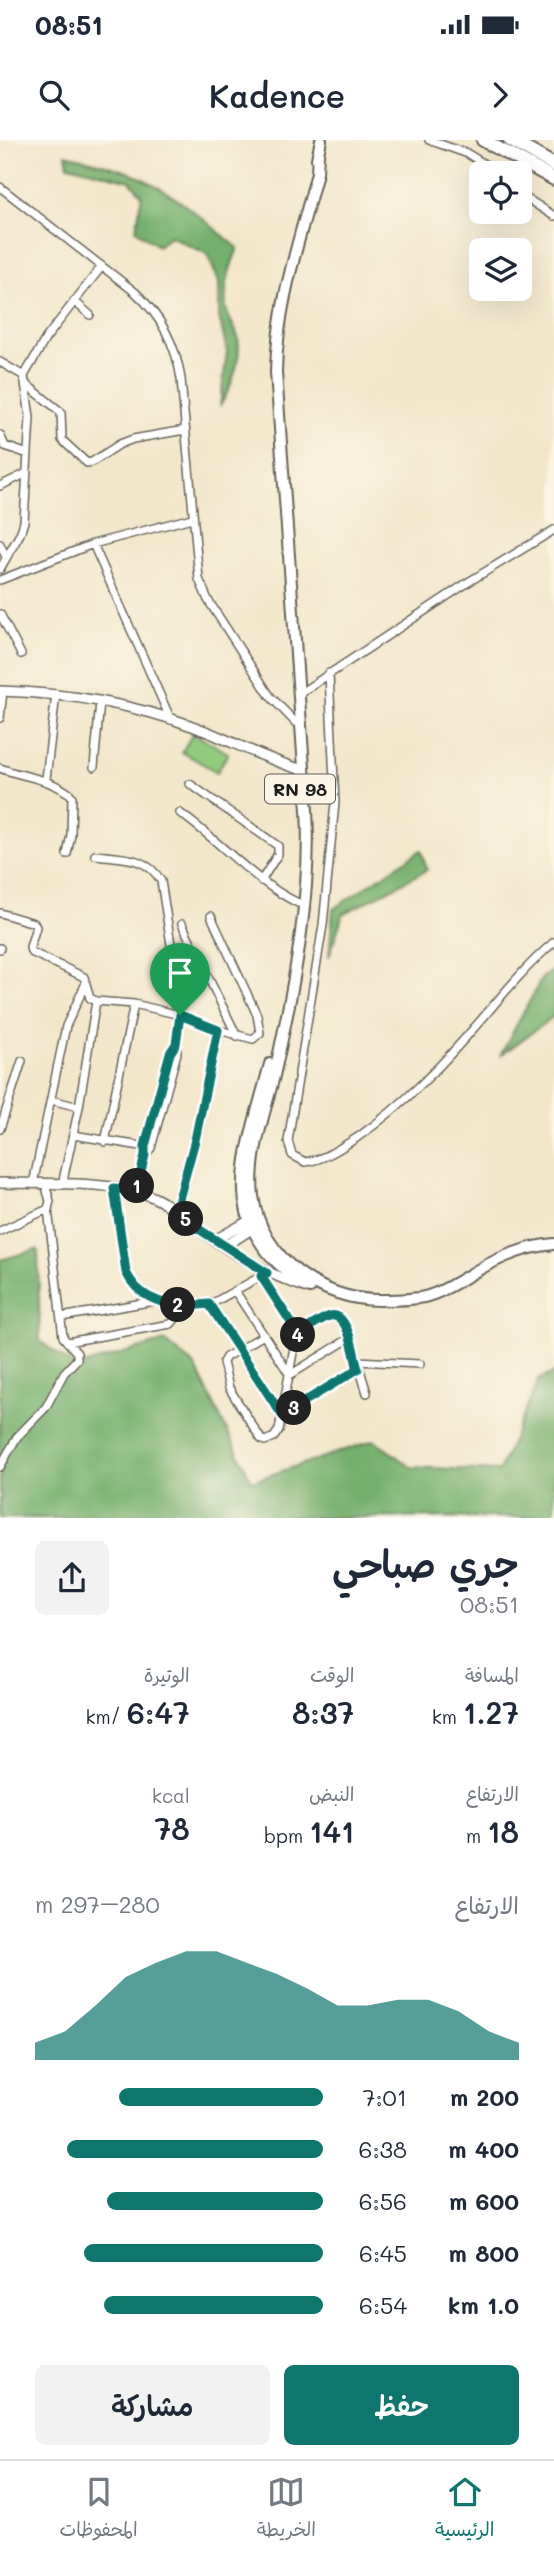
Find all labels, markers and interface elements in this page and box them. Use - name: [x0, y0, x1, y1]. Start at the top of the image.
- text: 08:51: [35, 8, 103, 42]
- text: Kadence: [209, 74, 345, 116]
- icon: search: [35, 76, 73, 114]
- icon: forward: [481, 76, 519, 114]
- map controls: [469, 161, 532, 301]
- button: locate: [469, 161, 532, 224]
- button: layers: [469, 238, 532, 301]
- road number: RN 98: [265, 774, 335, 804]
- pin: [150, 943, 210, 1015]
- icon: arrive: [161, 954, 199, 992]
- pin: 1: [120, 1168, 154, 1204]
- text: 1: [132, 1173, 141, 1198]
- pin: 5: [168, 1202, 204, 1236]
- text: 5: [180, 1206, 191, 1231]
- pin: 2: [160, 1288, 196, 1322]
- text: 2: [172, 1292, 183, 1317]
- pin: 4: [280, 1318, 316, 1352]
- text: 4: [291, 1322, 304, 1347]
- pin: 3: [276, 1390, 312, 1426]
- text: 3: [288, 1395, 299, 1420]
- text: جري صباحي: [332, 1538, 519, 1588]
- button: share: [35, 1541, 109, 1615]
- text: 08:51: [460, 1589, 519, 1619]
- text: الوتيرة: [144, 1662, 190, 1687]
- text: الوقت: [310, 1662, 354, 1687]
- text: المسافة: [465, 1662, 519, 1687]
- text: 6:47: [127, 1692, 190, 1732]
- text: 8:37: [292, 1692, 354, 1732]
- text: 1.27: [463, 1692, 519, 1732]
- text: /km: [86, 1704, 127, 1729]
- text: km: [432, 1704, 463, 1729]
- text: النبض: [309, 1781, 354, 1806]
- text: الارتفاع: [466, 1781, 519, 1806]
- text: kcal: [152, 1783, 190, 1808]
- text: 78: [155, 1808, 190, 1848]
- text: 141: [309, 1811, 354, 1851]
- text: 18: [487, 1811, 519, 1851]
- text: bpm: [264, 1823, 309, 1848]
- text: m: [466, 1823, 487, 1848]
- text: 280–297 m: [35, 1889, 160, 1919]
- text: الارتفاع: [455, 1890, 519, 1920]
- text: 7:01: [363, 2082, 407, 2112]
- text: 200 m: [450, 2082, 519, 2112]
- text: 6:38: [359, 2134, 407, 2164]
- text: 400 m: [448, 2134, 519, 2164]
- text: 6:56: [359, 2186, 407, 2216]
- text: 600 m: [449, 2186, 519, 2216]
- text: 6:45: [359, 2238, 407, 2268]
- text: 800 m: [449, 2238, 519, 2268]
- text: 6:54: [359, 2290, 407, 2320]
- text: 1.0 km: [448, 2290, 519, 2320]
- button: مشاركة: [35, 2365, 270, 2445]
- button: حفظ: [284, 2365, 519, 2445]
- tab: المحفوظات: [59, 2473, 138, 2546]
- tab: الخريطة: [257, 2473, 316, 2546]
- tab: الرئيسية: [435, 2473, 495, 2546]

